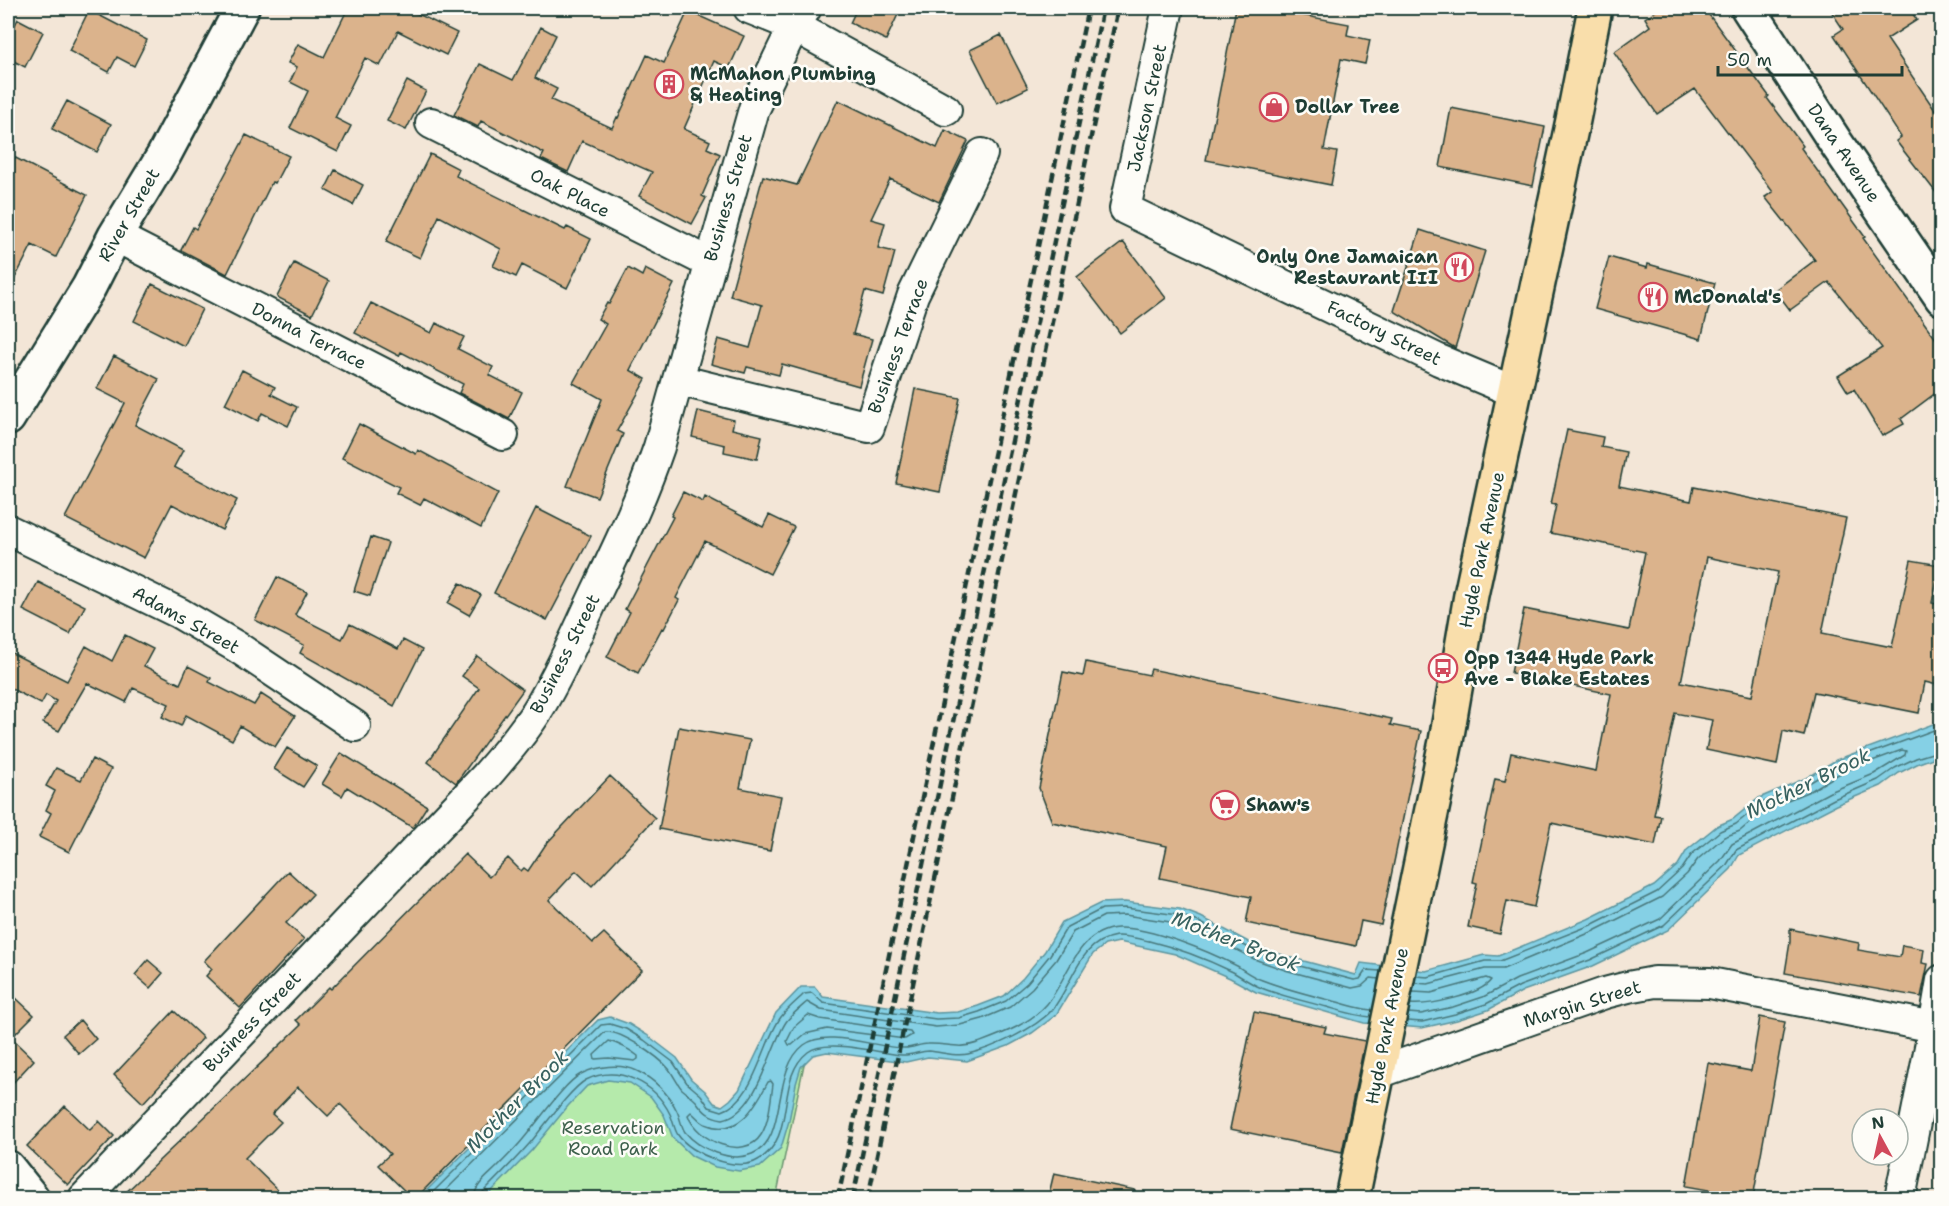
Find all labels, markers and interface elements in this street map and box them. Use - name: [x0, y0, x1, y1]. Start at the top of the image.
- scale bar: [1718, 39, 1902, 77]
- street label: Jackson Street: [1122, 42, 1172, 174]
- text: 50 m: [1727, 48, 1772, 72]
- place label: McMahon Plumbing & Heating: [690, 62, 876, 107]
- building icon: McMahon Plumbing & Heating: [653, 68, 685, 100]
- shop icon: Dollar Tree: [1258, 91, 1290, 123]
- place label: Dollar Tree: [1295, 95, 1400, 119]
- street label: Dana Avenue: [1802, 99, 1886, 207]
- street label: Business Street: [698, 131, 758, 264]
- street label: Oak Place: [526, 163, 614, 223]
- street label: River Street: [93, 164, 165, 266]
- place label: Only One Jamaican Restaurant III: [1256, 245, 1438, 290]
- restaurant icon: Only One Jamaican Restaurant III: [1443, 251, 1475, 283]
- street label: Business Terrace: [862, 275, 934, 417]
- restaurant icon: McDonald's: [1637, 281, 1669, 313]
- place label: McDonald's: [1674, 285, 1781, 309]
- street label: Factory Street: [1323, 295, 1445, 371]
- street label: Donna Terrace: [247, 297, 371, 375]
- street label: Hyde Park Avenue: [1454, 470, 1510, 630]
- street label: Adams Street: [128, 581, 244, 659]
- street label: Business Street: [524, 590, 606, 718]
- place label: Opp 1344 Hyde Park Ave - Blake Estates: [1464, 646, 1654, 691]
- bus stop icon: Opp 1344 Hyde Park Ave - Blake Estates: [1427, 652, 1459, 684]
- water label: Mother Brook: [1741, 741, 1875, 824]
- supermarket icon: Shaw's: [1209, 789, 1241, 821]
- place label: Shaw's: [1246, 793, 1310, 817]
- water label: Mother Brook: [1168, 905, 1304, 978]
- street label: Hyde Park Avenue: [1360, 946, 1414, 1106]
- street label: Business Street: [198, 966, 306, 1078]
- street label: Margin Street: [1520, 975, 1644, 1033]
- water label: Mother Brook: [460, 1043, 575, 1158]
- north arrow: [1850, 1107, 1910, 1167]
- text: N: [1870, 1111, 1886, 1134]
- park label: Reservation Road Park: [561, 1116, 665, 1161]

